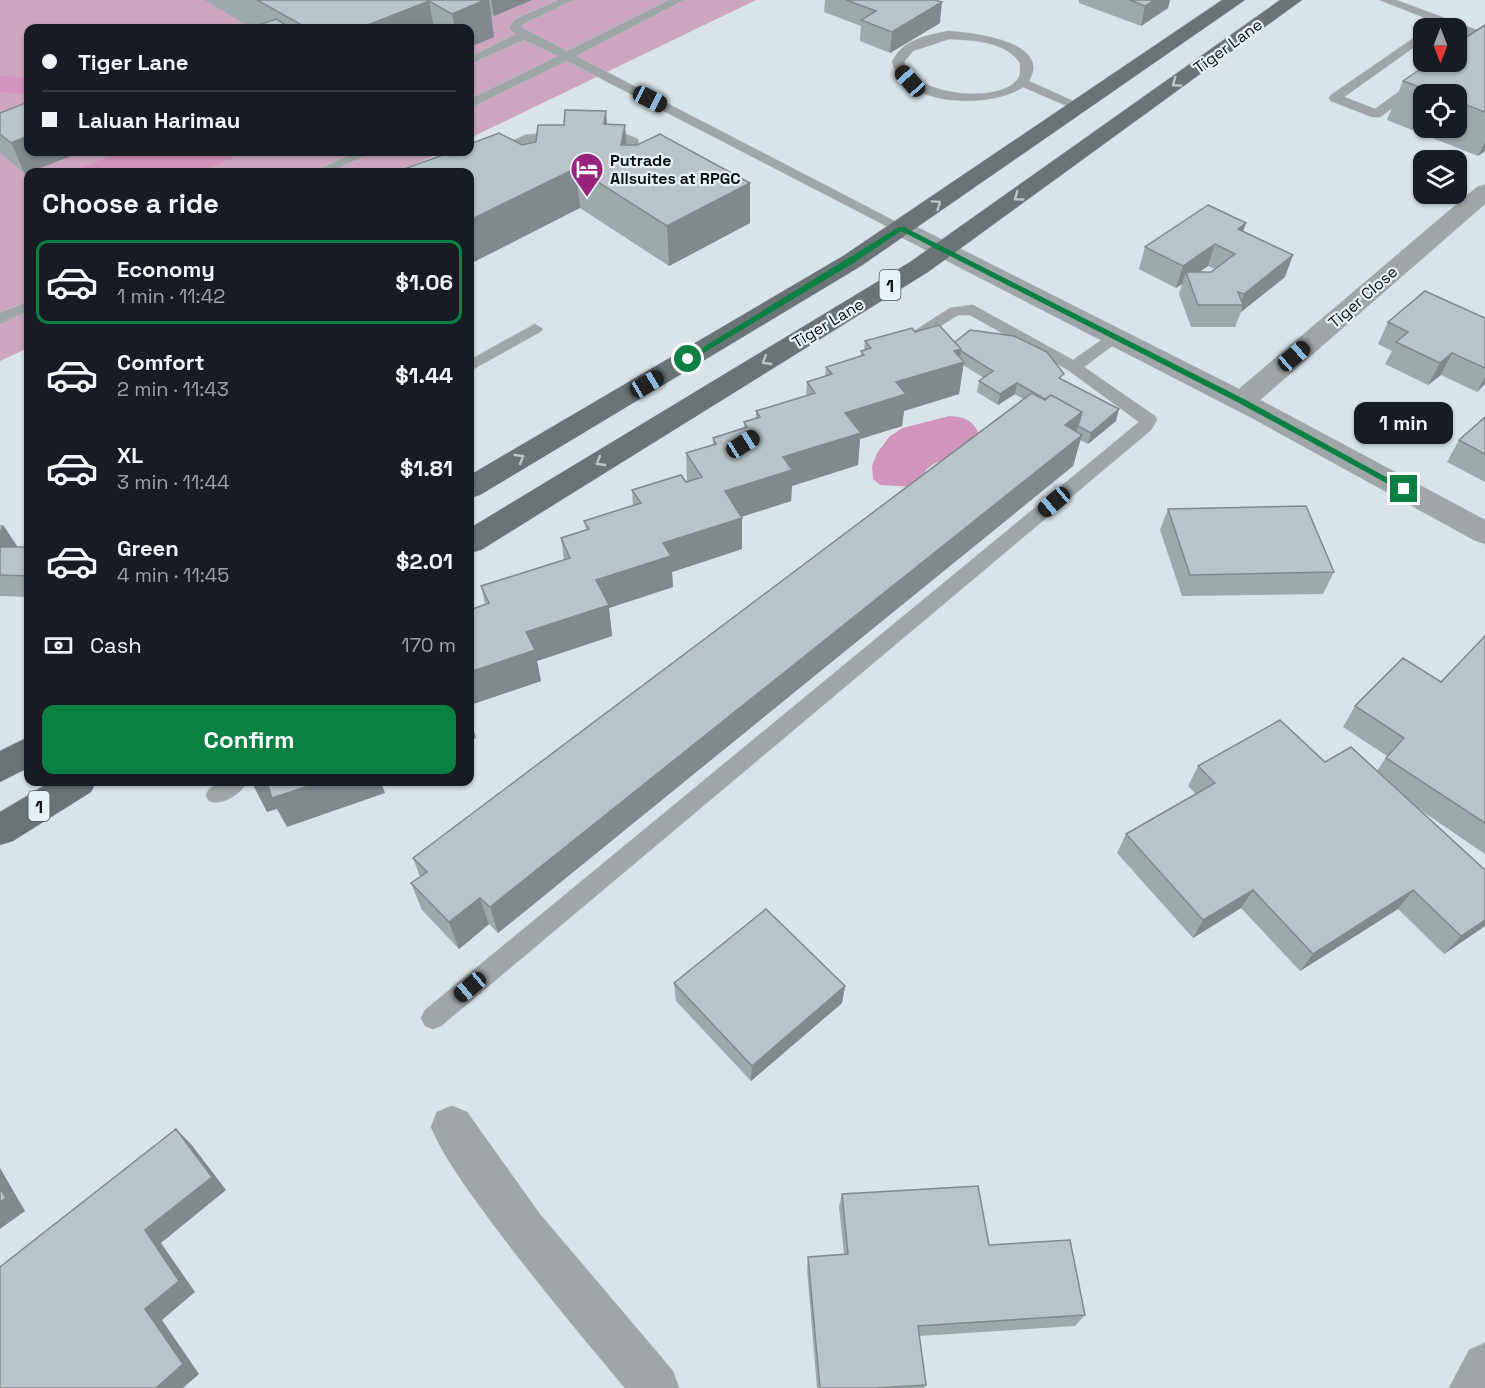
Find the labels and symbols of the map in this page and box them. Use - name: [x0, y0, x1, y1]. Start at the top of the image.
- street label: Tiger Lane: [1189, 14, 1267, 78]
- north arrow: [1413, 18, 1467, 72]
- car: [891, 62, 929, 100]
- one-way arrow: [1172, 76, 1183, 87]
- car: [630, 83, 670, 115]
- place label: Putrade Allsuites at RPGC: [610, 150, 741, 189]
- hotel icon: Putrade Allsuites at RPGC: [569, 151, 605, 198]
- one-way arrow: [1013, 190, 1024, 201]
- one-way arrow: [931, 200, 942, 211]
- street label: Tiger Close: [1324, 261, 1402, 333]
- road number: 1: [880, 270, 900, 300]
- street label: Tiger Lane: [788, 293, 868, 353]
- car: [1275, 337, 1313, 375]
- route start: [674, 345, 701, 372]
- one-way arrow: [762, 353, 773, 364]
- car: [627, 367, 667, 401]
- callout: 1 min: [1354, 402, 1454, 444]
- car: [723, 427, 763, 461]
- one-way arrow: [514, 454, 524, 466]
- one-way arrow: [596, 455, 606, 467]
- route end: [1390, 475, 1417, 502]
- car: [1034, 484, 1074, 520]
- road number: 1: [28, 791, 50, 821]
- car: [450, 969, 490, 1005]

